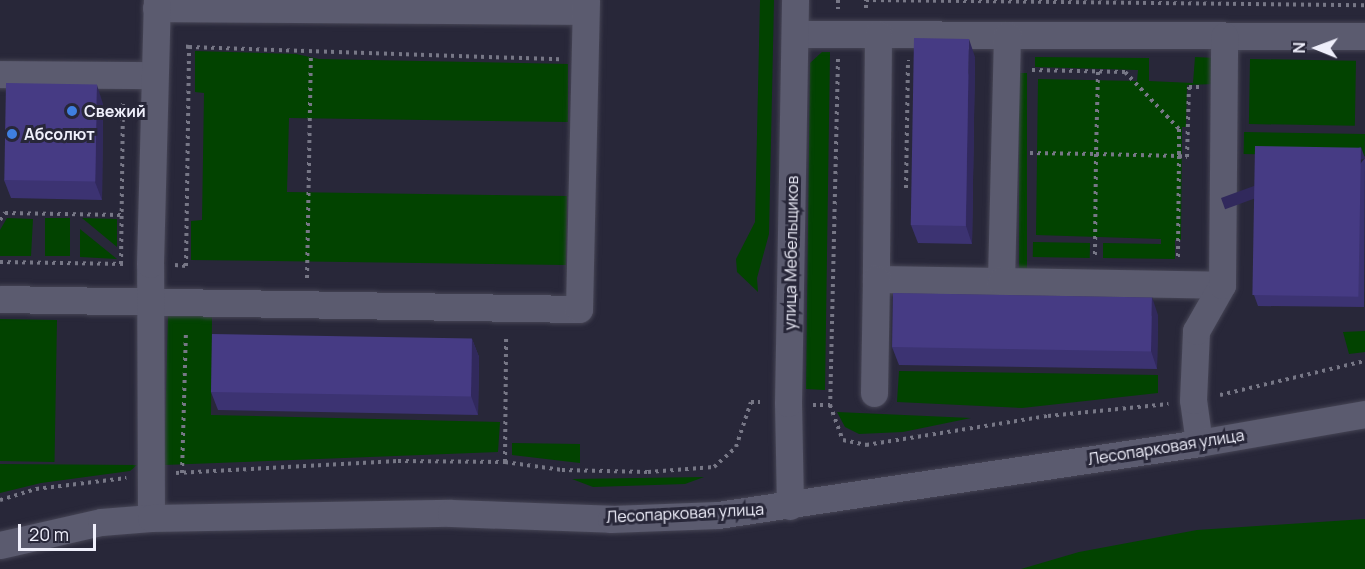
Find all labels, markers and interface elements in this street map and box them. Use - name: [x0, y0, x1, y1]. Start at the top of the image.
- north arrow: [1287, 18, 1347, 78]
- text: N: [1288, 42, 1310, 54]
- place label: Свежий: [84, 101, 146, 121]
- marker: Свежий: [65, 104, 79, 118]
- place label: Абсолют: [24, 124, 95, 144]
- marker: Абсолют: [5, 127, 19, 141]
- street label: улица Мебельщиков: [780, 176, 802, 330]
- street label: Лесопарковая улица: [1086, 425, 1246, 469]
- street label: Лесопарковая улица: [606, 499, 764, 527]
- scale bar: [21, 512, 99, 550]
- text: 20 m: [29, 522, 69, 546]

